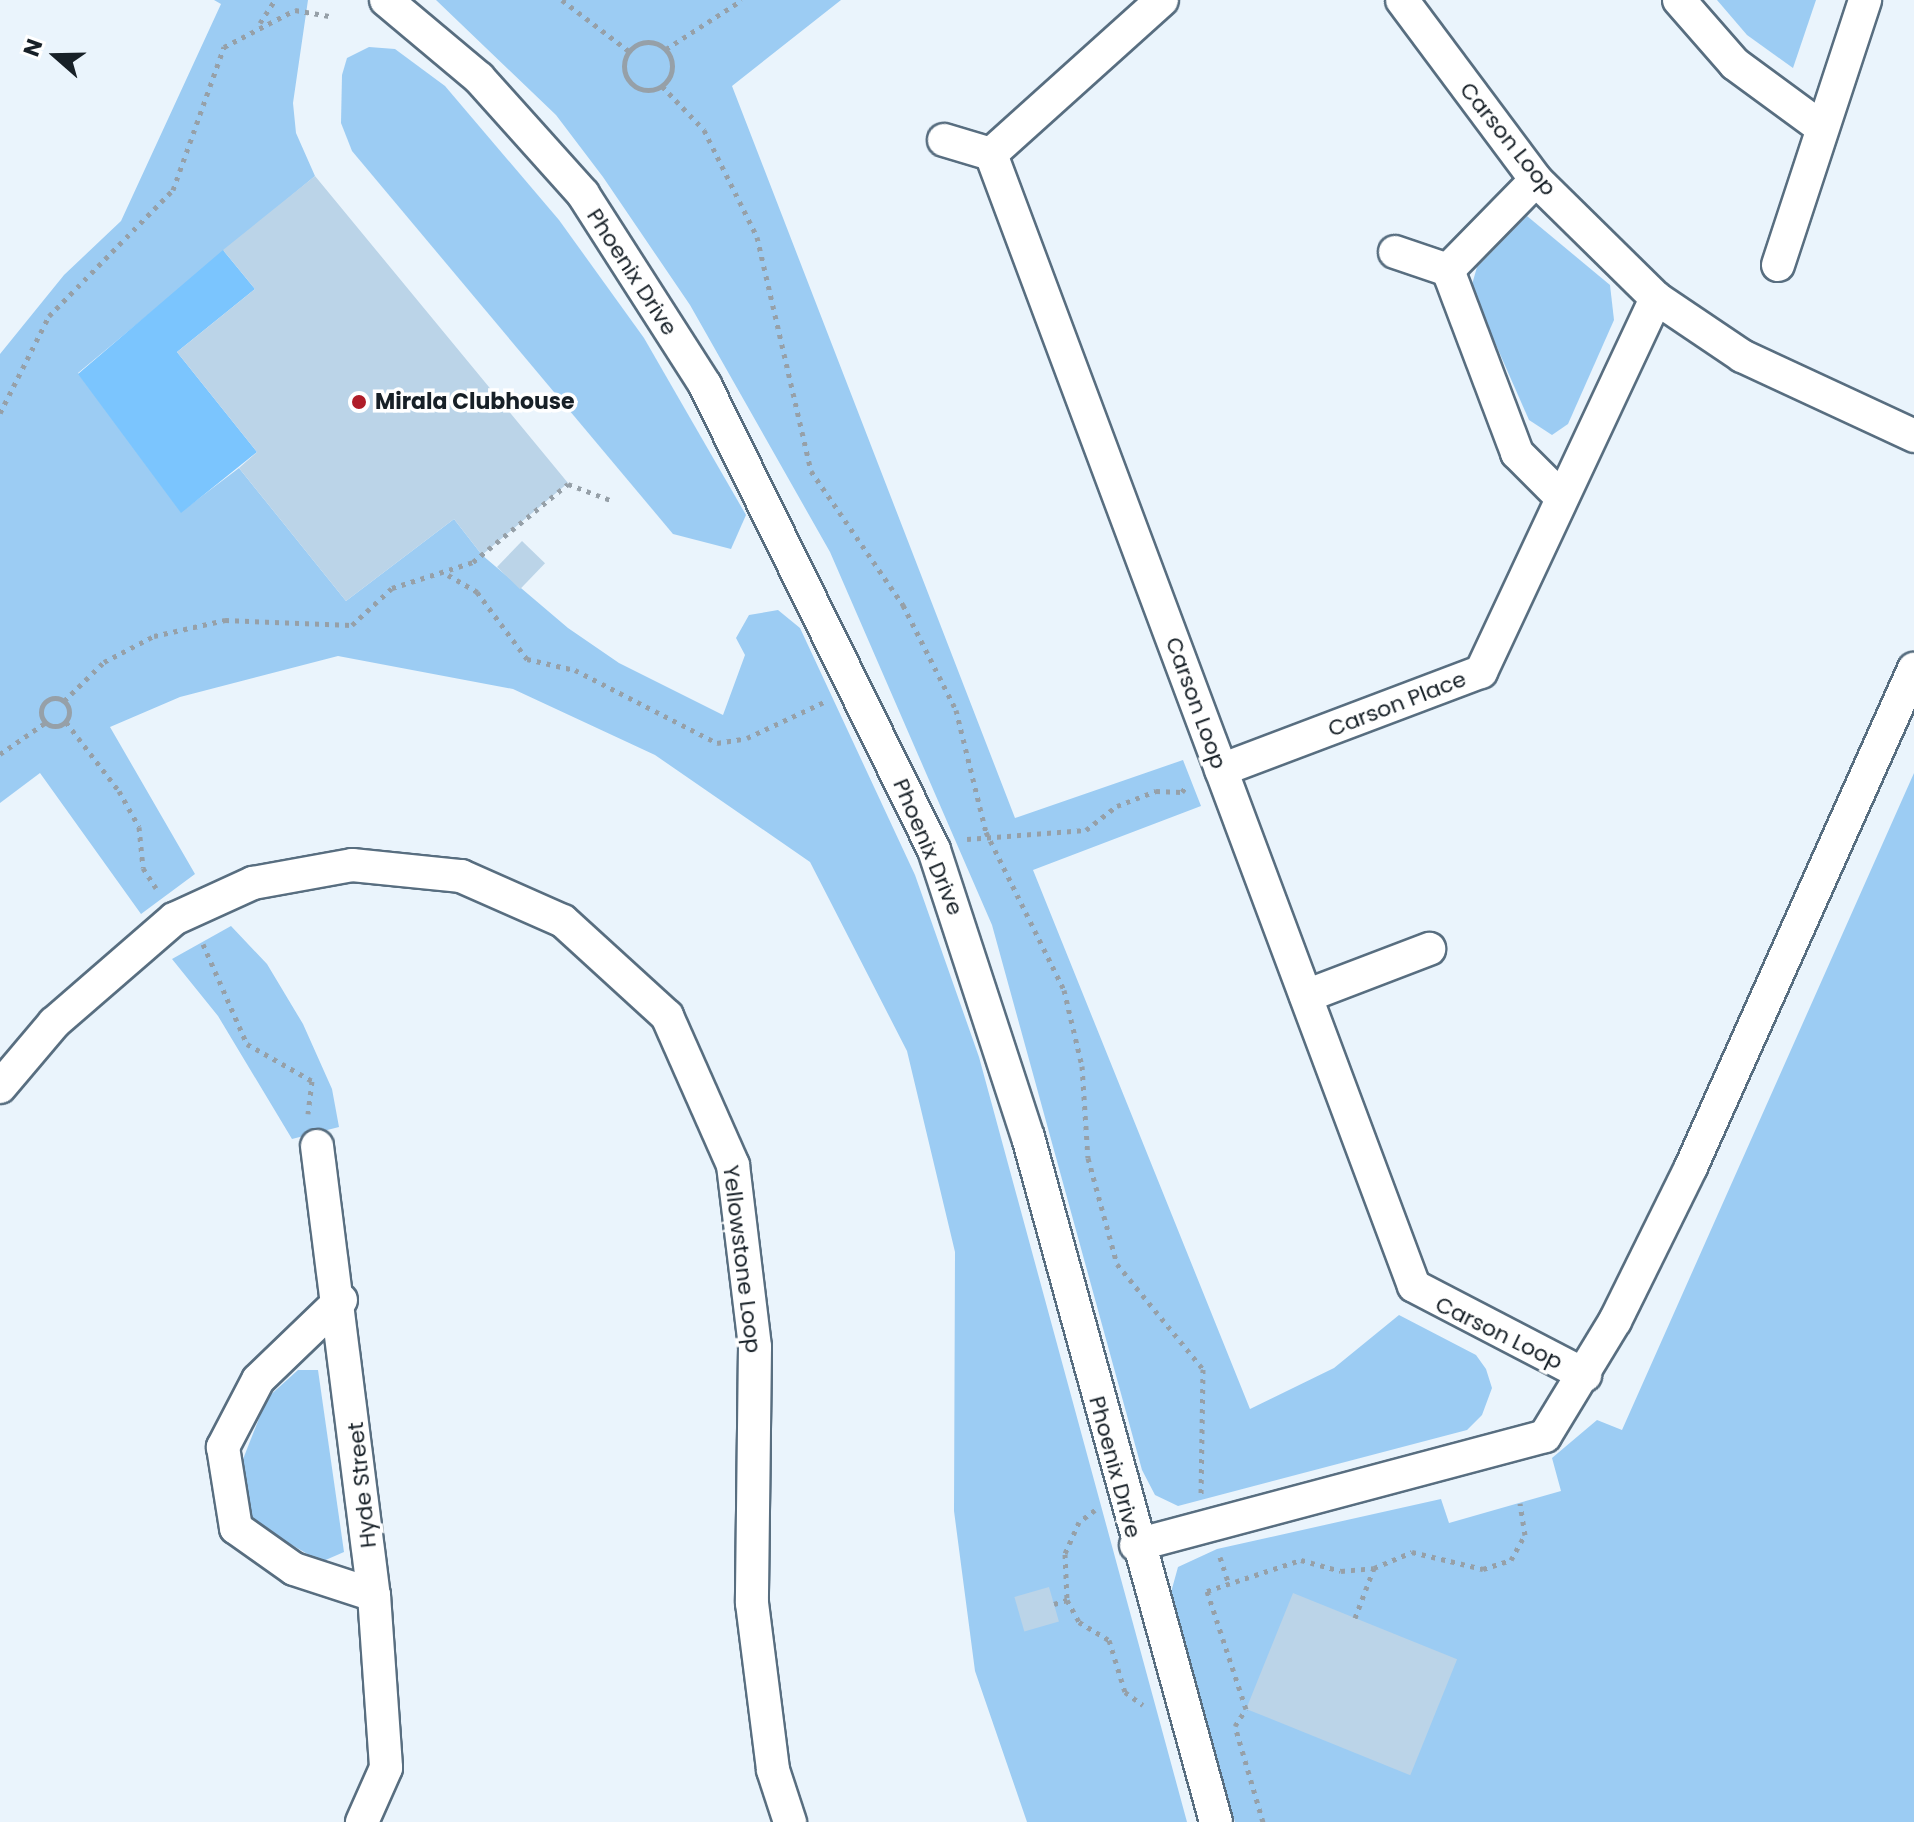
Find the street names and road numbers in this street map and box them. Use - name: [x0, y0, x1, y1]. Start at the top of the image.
- street label: Carson Loop: [1454, 77, 1562, 201]
- street label: Phoenix Drive: [581, 204, 683, 340]
- street label: Carson Loop: [1160, 634, 1232, 772]
- street label: Carson Place: [1324, 666, 1470, 742]
- street label: Phoenix Drive: [887, 775, 969, 919]
- street label: Yellowstone Loop: [717, 1164, 767, 1354]
- street label: Carson Loop: [1431, 1291, 1567, 1375]
- street label: Phoenix Drive: [1083, 1393, 1147, 1541]
- street label: Hyde Street: [342, 1421, 382, 1549]

